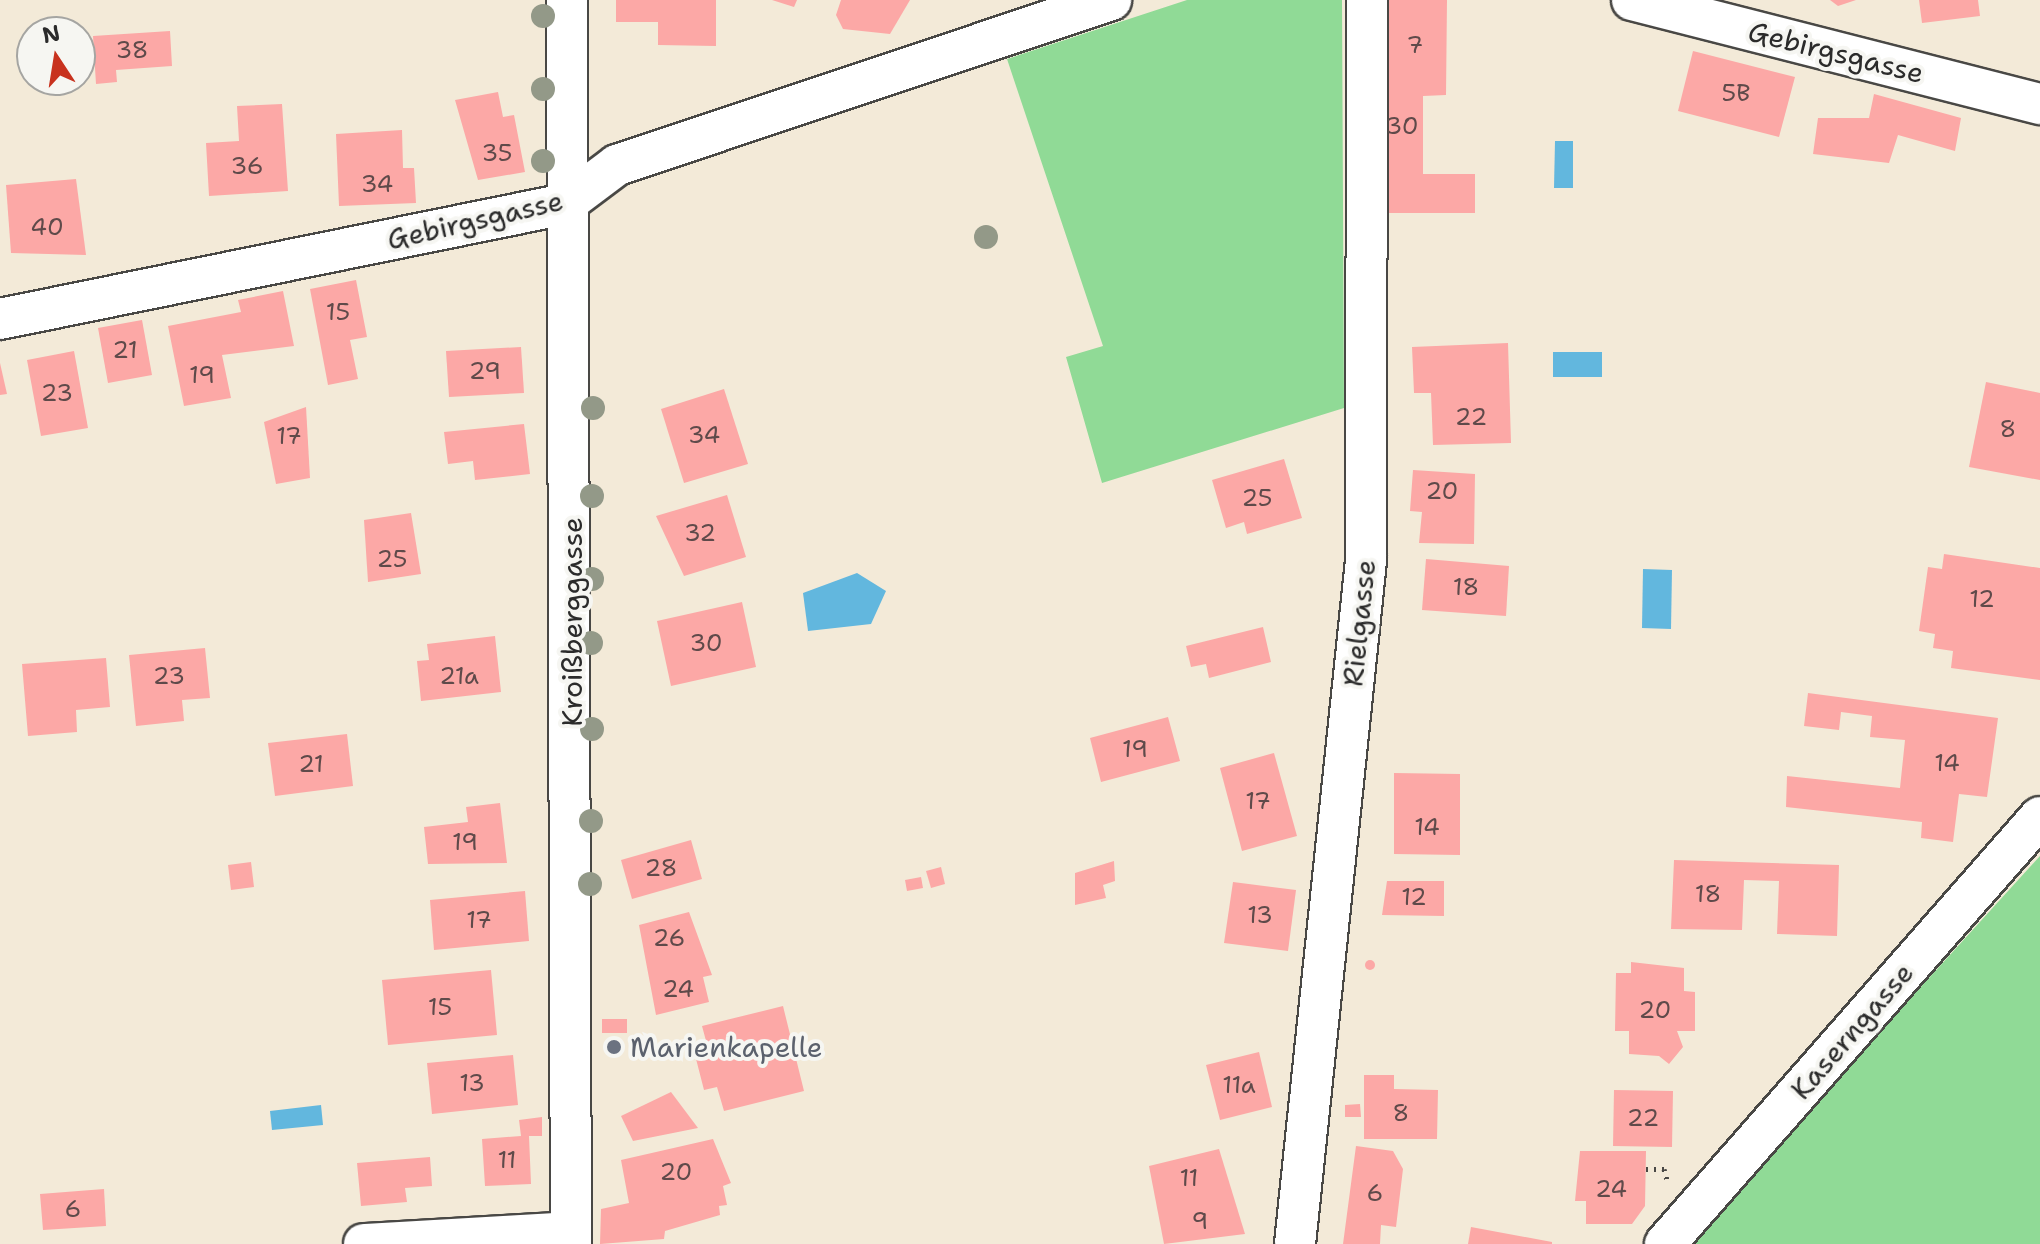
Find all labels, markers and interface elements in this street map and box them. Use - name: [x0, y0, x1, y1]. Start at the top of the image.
- street label: Gebirgsgasse: [1745, 14, 1927, 90]
- north arrow: [16, 16, 96, 96]
- text: N: [40, 18, 63, 50]
- house number: 7: [1407, 32, 1423, 60]
- house number: 38: [116, 37, 148, 65]
- house number: 5B: [1722, 80, 1750, 108]
- house number: 30: [1385, 113, 1419, 141]
- house number: 35: [482, 140, 512, 168]
- house number: 36: [231, 153, 263, 181]
- house number: 34: [361, 171, 393, 199]
- street label: Gebirgsgasse: [384, 183, 566, 257]
- house number: 40: [30, 214, 64, 242]
- house number: 15: [326, 299, 350, 327]
- house number: 21: [112, 337, 138, 365]
- house number: 29: [469, 358, 501, 386]
- house number: 19: [189, 362, 215, 390]
- house number: 23: [41, 380, 73, 408]
- house number: 22: [1455, 404, 1487, 432]
- house number: 8: [2000, 416, 2016, 444]
- house number: 34: [688, 422, 720, 450]
- house number: 17: [276, 423, 302, 451]
- house number: 20: [1426, 478, 1458, 506]
- house number: 25: [1241, 485, 1273, 513]
- street label: Kroißberggasse: [555, 517, 589, 727]
- house number: 32: [684, 520, 716, 548]
- house number: 25: [376, 546, 408, 574]
- street label: Rielgasse: [1336, 558, 1382, 688]
- house number: 18: [1453, 574, 1479, 602]
- house number: 12: [1969, 586, 1995, 614]
- house number: 30: [689, 630, 723, 658]
- house number: 23: [153, 663, 185, 691]
- house number: 21a: [439, 663, 479, 691]
- house number: 19: [1122, 736, 1148, 764]
- house number: 14: [1934, 750, 1960, 778]
- house number: 21: [298, 751, 324, 779]
- house number: 17: [1245, 788, 1271, 816]
- house number: 14: [1414, 814, 1440, 842]
- house number: 19: [452, 829, 478, 857]
- house number: 28: [645, 855, 677, 883]
- house number: 18: [1695, 881, 1721, 909]
- house number: 12: [1401, 884, 1427, 912]
- house number: 13: [1247, 902, 1273, 930]
- house number: 17: [466, 907, 492, 935]
- house number: 26: [653, 925, 685, 953]
- street label: Kaserngasse: [1784, 956, 1920, 1106]
- house number: 24: [662, 976, 694, 1004]
- house number: 15: [428, 994, 452, 1022]
- house number: 20: [1639, 997, 1671, 1025]
- place label: Marienkapelle: [630, 1030, 823, 1064]
- marker: Marienkapelle: [605, 1038, 623, 1056]
- house number: 13: [459, 1070, 485, 1098]
- house number: 11a: [1222, 1072, 1256, 1100]
- house number: 8: [1393, 1100, 1409, 1128]
- house number: 22: [1627, 1105, 1659, 1133]
- house number: 11: [497, 1147, 517, 1175]
- house number: 20: [660, 1159, 692, 1187]
- house number: 11: [1179, 1165, 1199, 1193]
- house number: 24: [1595, 1176, 1627, 1204]
- house number: 6: [1367, 1180, 1383, 1208]
- house number: 6: [65, 1196, 81, 1224]
- house number: 9: [1192, 1208, 1208, 1236]

